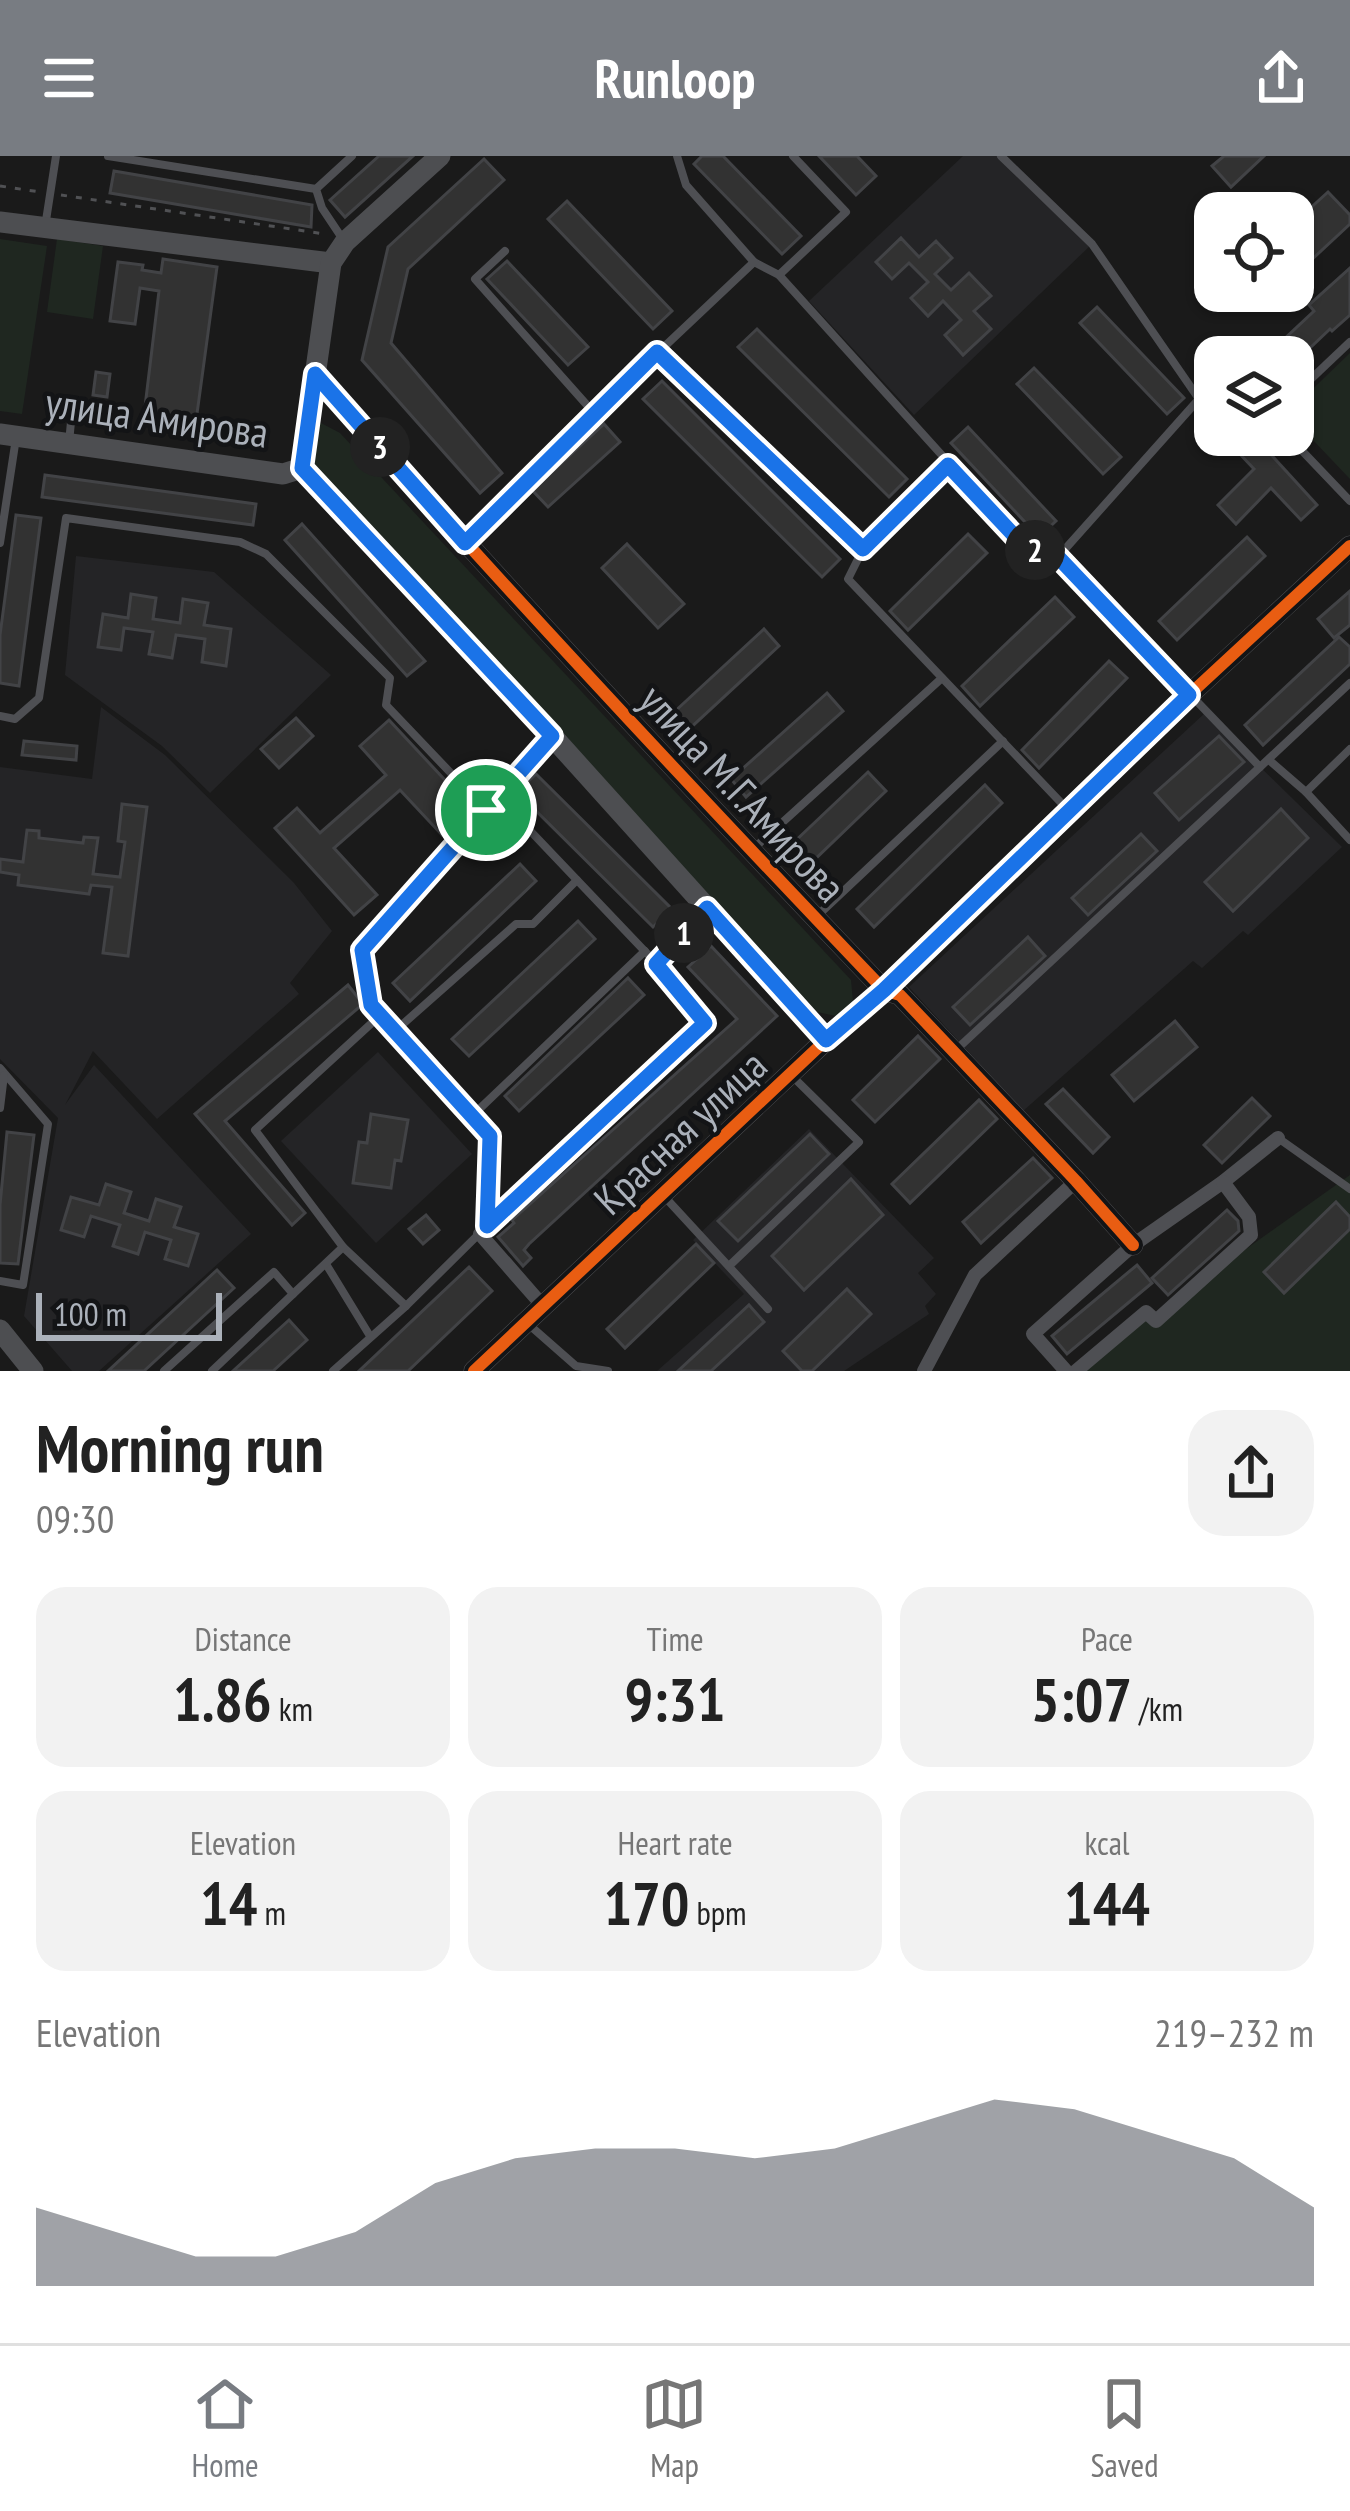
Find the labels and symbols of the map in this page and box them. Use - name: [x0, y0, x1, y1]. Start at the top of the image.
- street label: улица Амирова: [42, 374, 272, 460]
- pin: 3: [350, 417, 410, 477]
- pin: 2: [1005, 520, 1065, 580]
- street label: улица М.Г.Амирова: [628, 672, 858, 914]
- pin: [435, 759, 537, 861]
- pin: 1: [654, 903, 714, 963]
- street label: Красная улица: [582, 1038, 778, 1226]
- scale bar: [36, 1287, 222, 1340]

